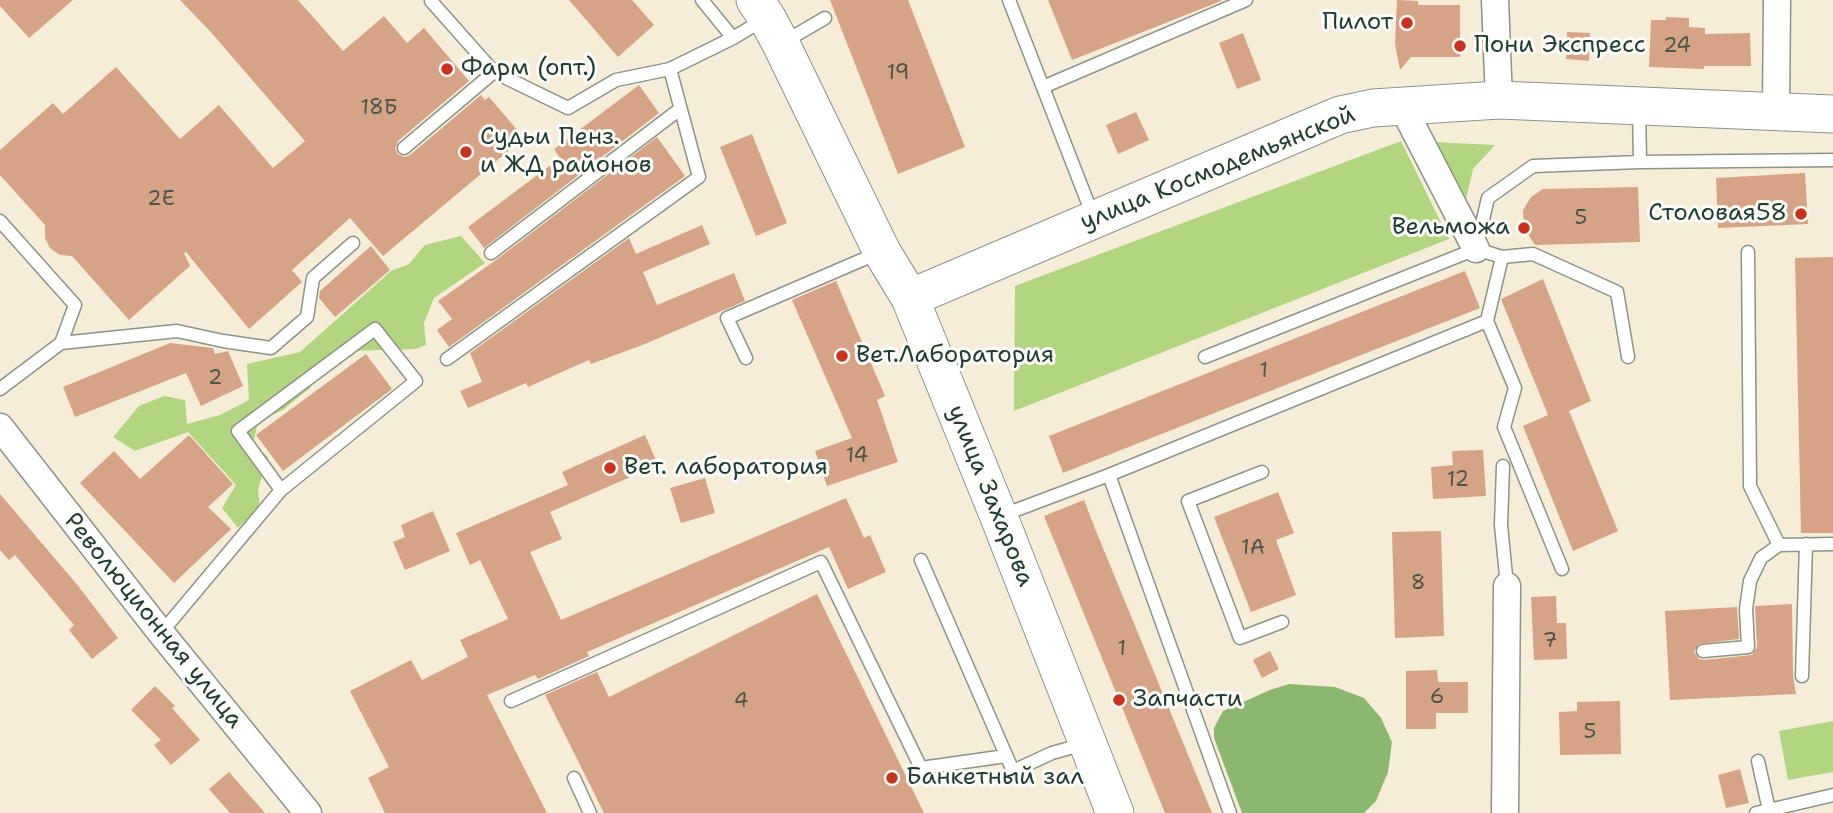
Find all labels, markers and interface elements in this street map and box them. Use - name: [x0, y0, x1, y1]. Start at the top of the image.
- place label: Пилот: [1322, 9, 1393, 37]
- marker: Пилот: [1399, 15, 1415, 31]
- place label: Пони Экспресс: [1474, 32, 1646, 60]
- house number: 24: [1663, 34, 1691, 60]
- marker: Пони Экспресс: [1452, 38, 1468, 54]
- place label: Фарм (опт.): [461, 55, 596, 83]
- marker: Фарм (опт.): [439, 61, 455, 77]
- house number: 19: [887, 61, 909, 87]
- house number: 18Б: [360, 96, 398, 122]
- street label: улица Космодемьянской: [1076, 101, 1360, 237]
- place label: Судьи Пенз. и ЖД районов: [480, 124, 651, 180]
- marker: Судьи Пенз. и ЖД районов: [458, 144, 474, 160]
- house number: 2Е: [147, 187, 175, 213]
- place label: Столовая58: [1648, 200, 1787, 228]
- house number: 5: [1575, 206, 1587, 232]
- marker: Столовая58: [1793, 206, 1809, 222]
- place label: Вельможа: [1392, 214, 1510, 242]
- marker: Вельможа: [1516, 220, 1532, 236]
- place label: Вет.Лаборатория: [856, 342, 1054, 370]
- marker: Вет.Лаборатория: [834, 348, 850, 364]
- house number: 1: [1260, 359, 1268, 385]
- house number: 2: [208, 366, 222, 392]
- street label: улица Захарова: [941, 401, 1039, 591]
- house number: 14: [846, 444, 868, 470]
- place label: Вет. лаборатория: [624, 454, 828, 482]
- marker: Вет. лаборатория: [602, 460, 618, 476]
- house number: 12: [1447, 468, 1469, 494]
- street label: Революционная улица: [57, 508, 249, 734]
- house number: 1А: [1241, 536, 1265, 562]
- house number: 8: [1411, 571, 1425, 597]
- house number: 7: [1543, 629, 1557, 655]
- house number: 1: [1118, 637, 1126, 663]
- house number: 6: [1430, 685, 1444, 711]
- place label: Запчасти: [1133, 686, 1242, 714]
- house number: 4: [734, 689, 748, 715]
- marker: Запчасти: [1111, 692, 1127, 708]
- house number: 5: [1584, 720, 1596, 746]
- place label: Банкетный зал: [906, 764, 1084, 792]
- marker: Банкетный зал: [884, 770, 900, 786]

